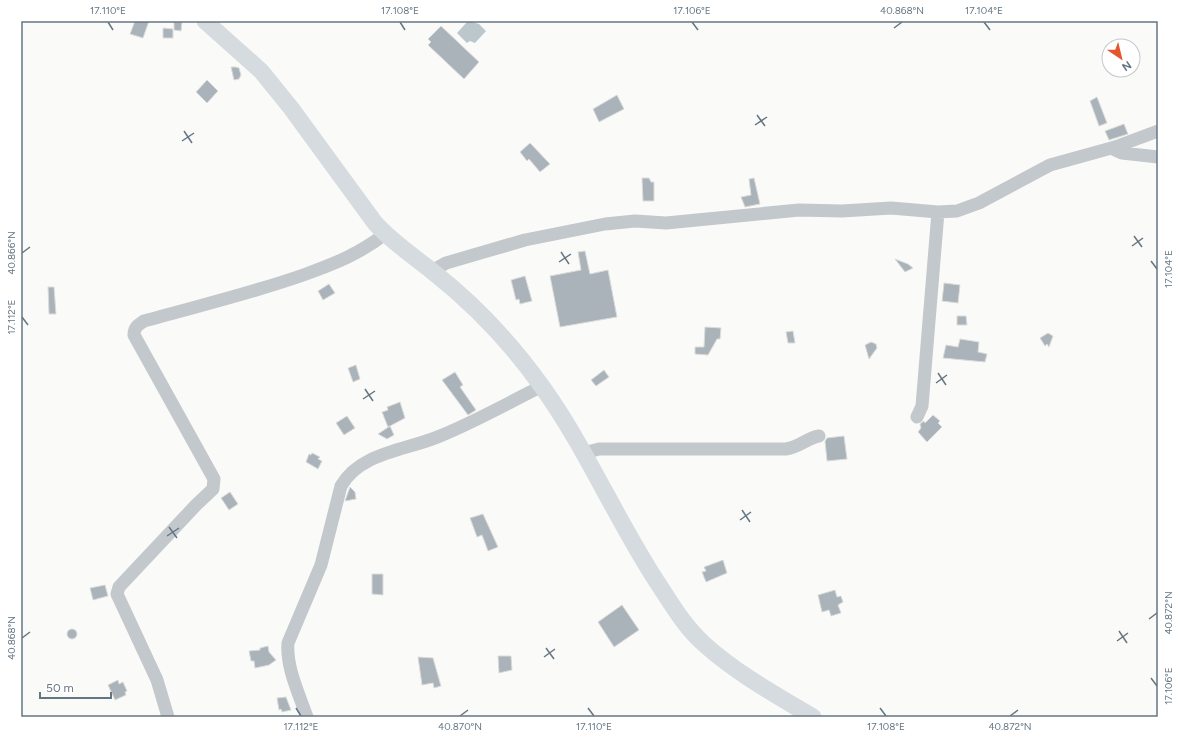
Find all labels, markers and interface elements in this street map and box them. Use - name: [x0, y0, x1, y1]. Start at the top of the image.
- text: 17.110°E: [90, 4, 126, 17]
- text: 17.108°E: [381, 4, 419, 17]
- text: 17.106°E: [673, 4, 711, 17]
- text: 40.868°N: [880, 4, 924, 17]
- text: 17.104°E: [965, 4, 1003, 17]
- north arrow: [1101, 38, 1141, 78]
- text: N: [1119, 58, 1134, 74]
- text: 40.866°N: [5, 231, 18, 275]
- text: 17.104°E: [1162, 250, 1175, 288]
- text: 17.112°E: [5, 299, 18, 335]
- text: 40.872°N: [1162, 591, 1175, 635]
- text: 40.868°N: [5, 616, 18, 660]
- text: 17.106°E: [1162, 667, 1175, 705]
- scale bar: [40, 674, 111, 700]
- text: 50 m: [46, 681, 74, 695]
- text: 17.112°E: [283, 720, 319, 733]
- text: 40.870°N: [438, 720, 482, 733]
- text: 17.110°E: [576, 720, 612, 733]
- text: 17.108°E: [867, 720, 905, 733]
- text: 40.872°N: [988, 720, 1032, 733]

